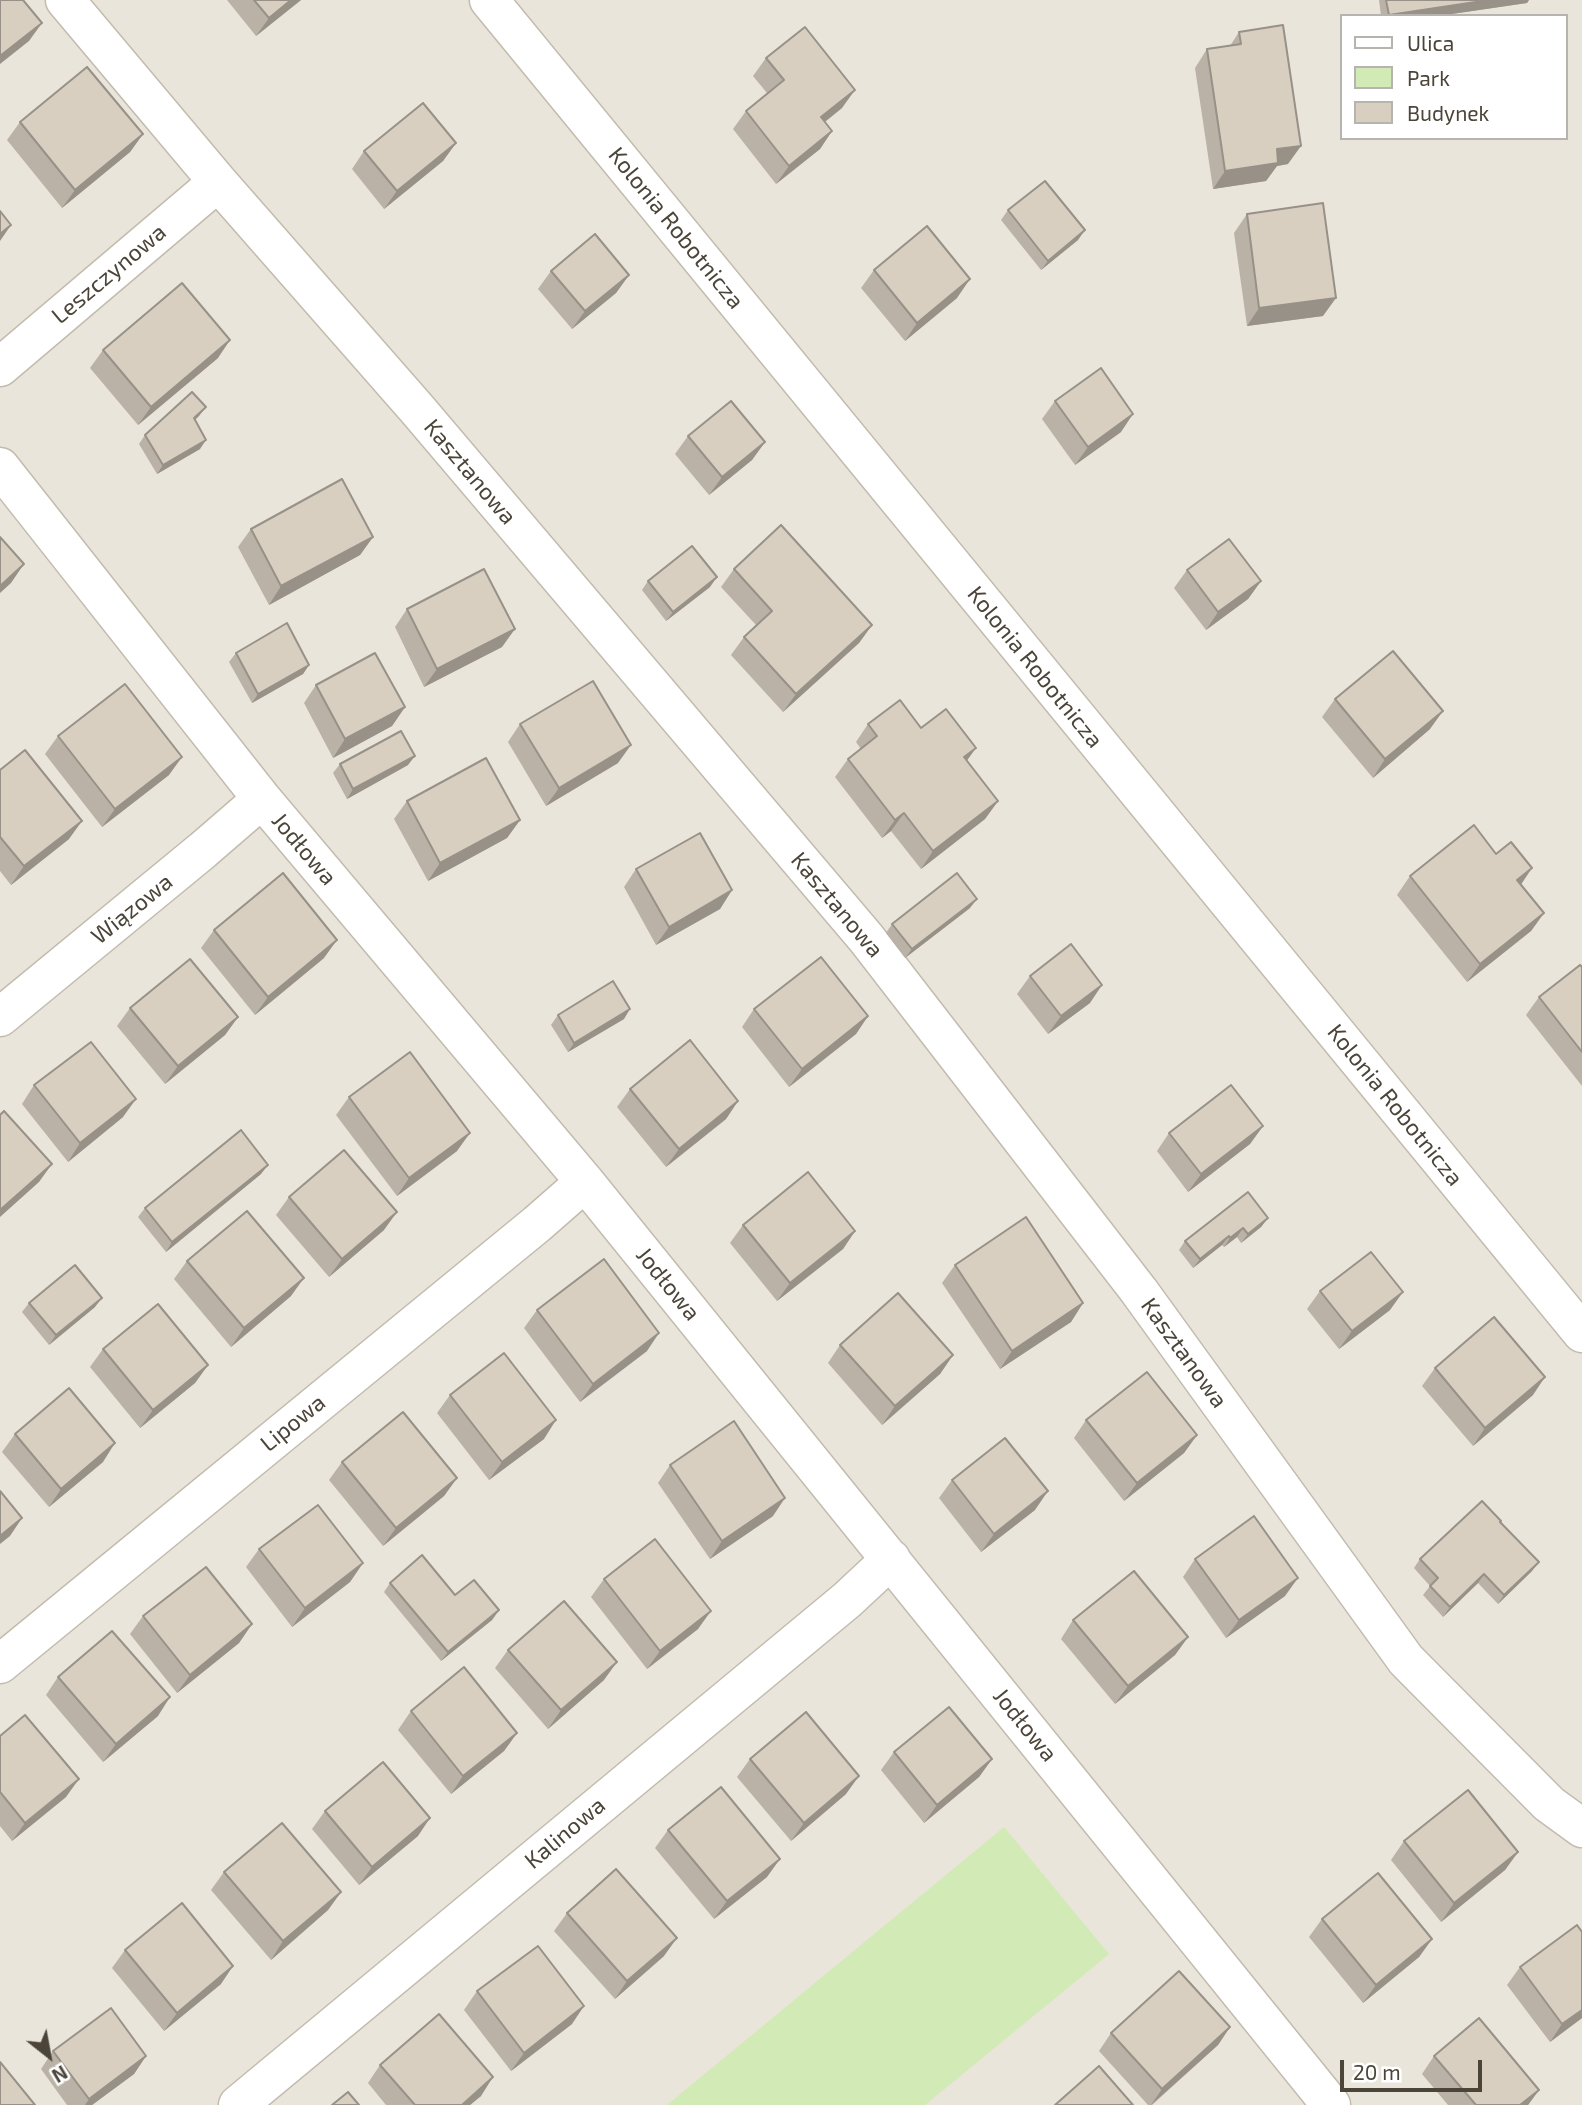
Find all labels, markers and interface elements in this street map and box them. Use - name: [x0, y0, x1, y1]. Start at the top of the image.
- legend: [1340, 14, 1568, 140]
- text: Ulica: [1407, 30, 1454, 55]
- text: Park: [1407, 65, 1450, 90]
- text: Budynek: [1407, 100, 1489, 125]
- street label: Kolonia Robotnicza: [602, 142, 750, 314]
- street label: Leszczynowa: [46, 218, 172, 330]
- street label: Kasztanowa: [418, 414, 522, 530]
- street label: Kolonia Robotnicza: [961, 581, 1109, 753]
- street label: Jodłowa: [266, 807, 342, 891]
- street label: Kasztanowa: [785, 847, 889, 963]
- street label: Wiązowa: [86, 868, 178, 950]
- street label: Kolonia Robotnicza: [1321, 1019, 1469, 1191]
- street label: Jodłowa: [630, 1242, 706, 1326]
- street label: Kasztanowa: [1135, 1293, 1233, 1413]
- street label: Lipowa: [255, 1389, 331, 1457]
- street label: Jodłowa: [987, 1683, 1063, 1767]
- street label: Kalinowa: [519, 1791, 611, 1875]
- north arrow: [14, 2021, 84, 2091]
- scale bar: [1344, 2046, 1486, 2090]
- text: 20 m: [1353, 2059, 1401, 2084]
- text: N: [48, 2061, 72, 2088]

